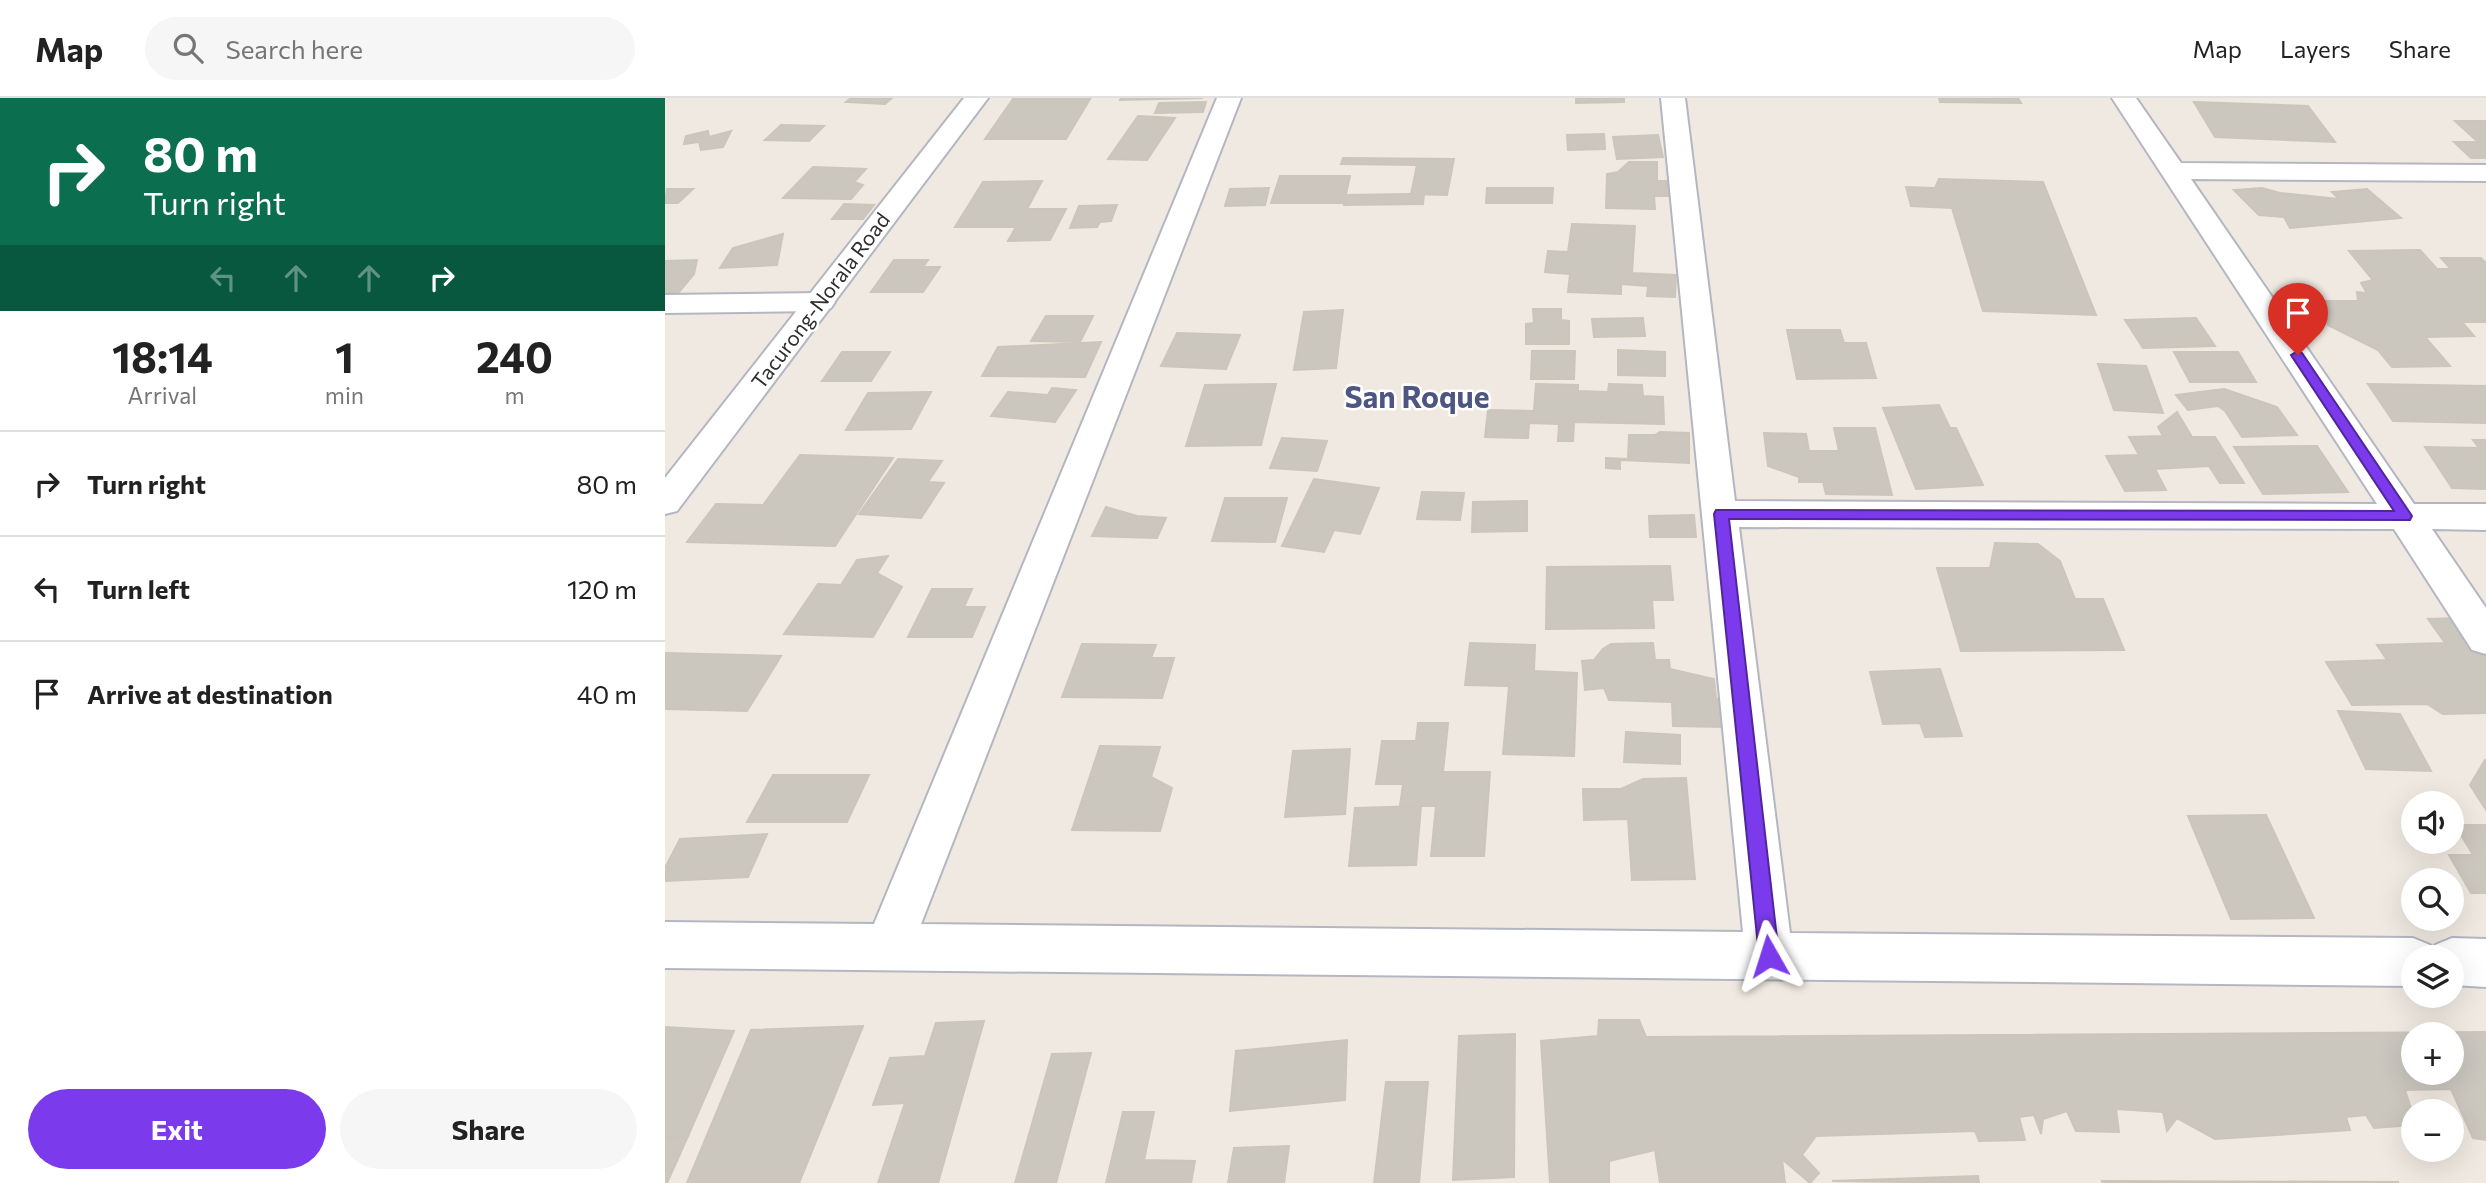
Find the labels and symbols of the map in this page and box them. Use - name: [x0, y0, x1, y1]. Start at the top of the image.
- street label: Tacurong-Norala Road: [745, 207, 894, 393]
- pin: [2268, 283, 2328, 355]
- district label: San Roque: [1344, 377, 1490, 414]
- position arrow: [1732, 919, 1806, 993]

